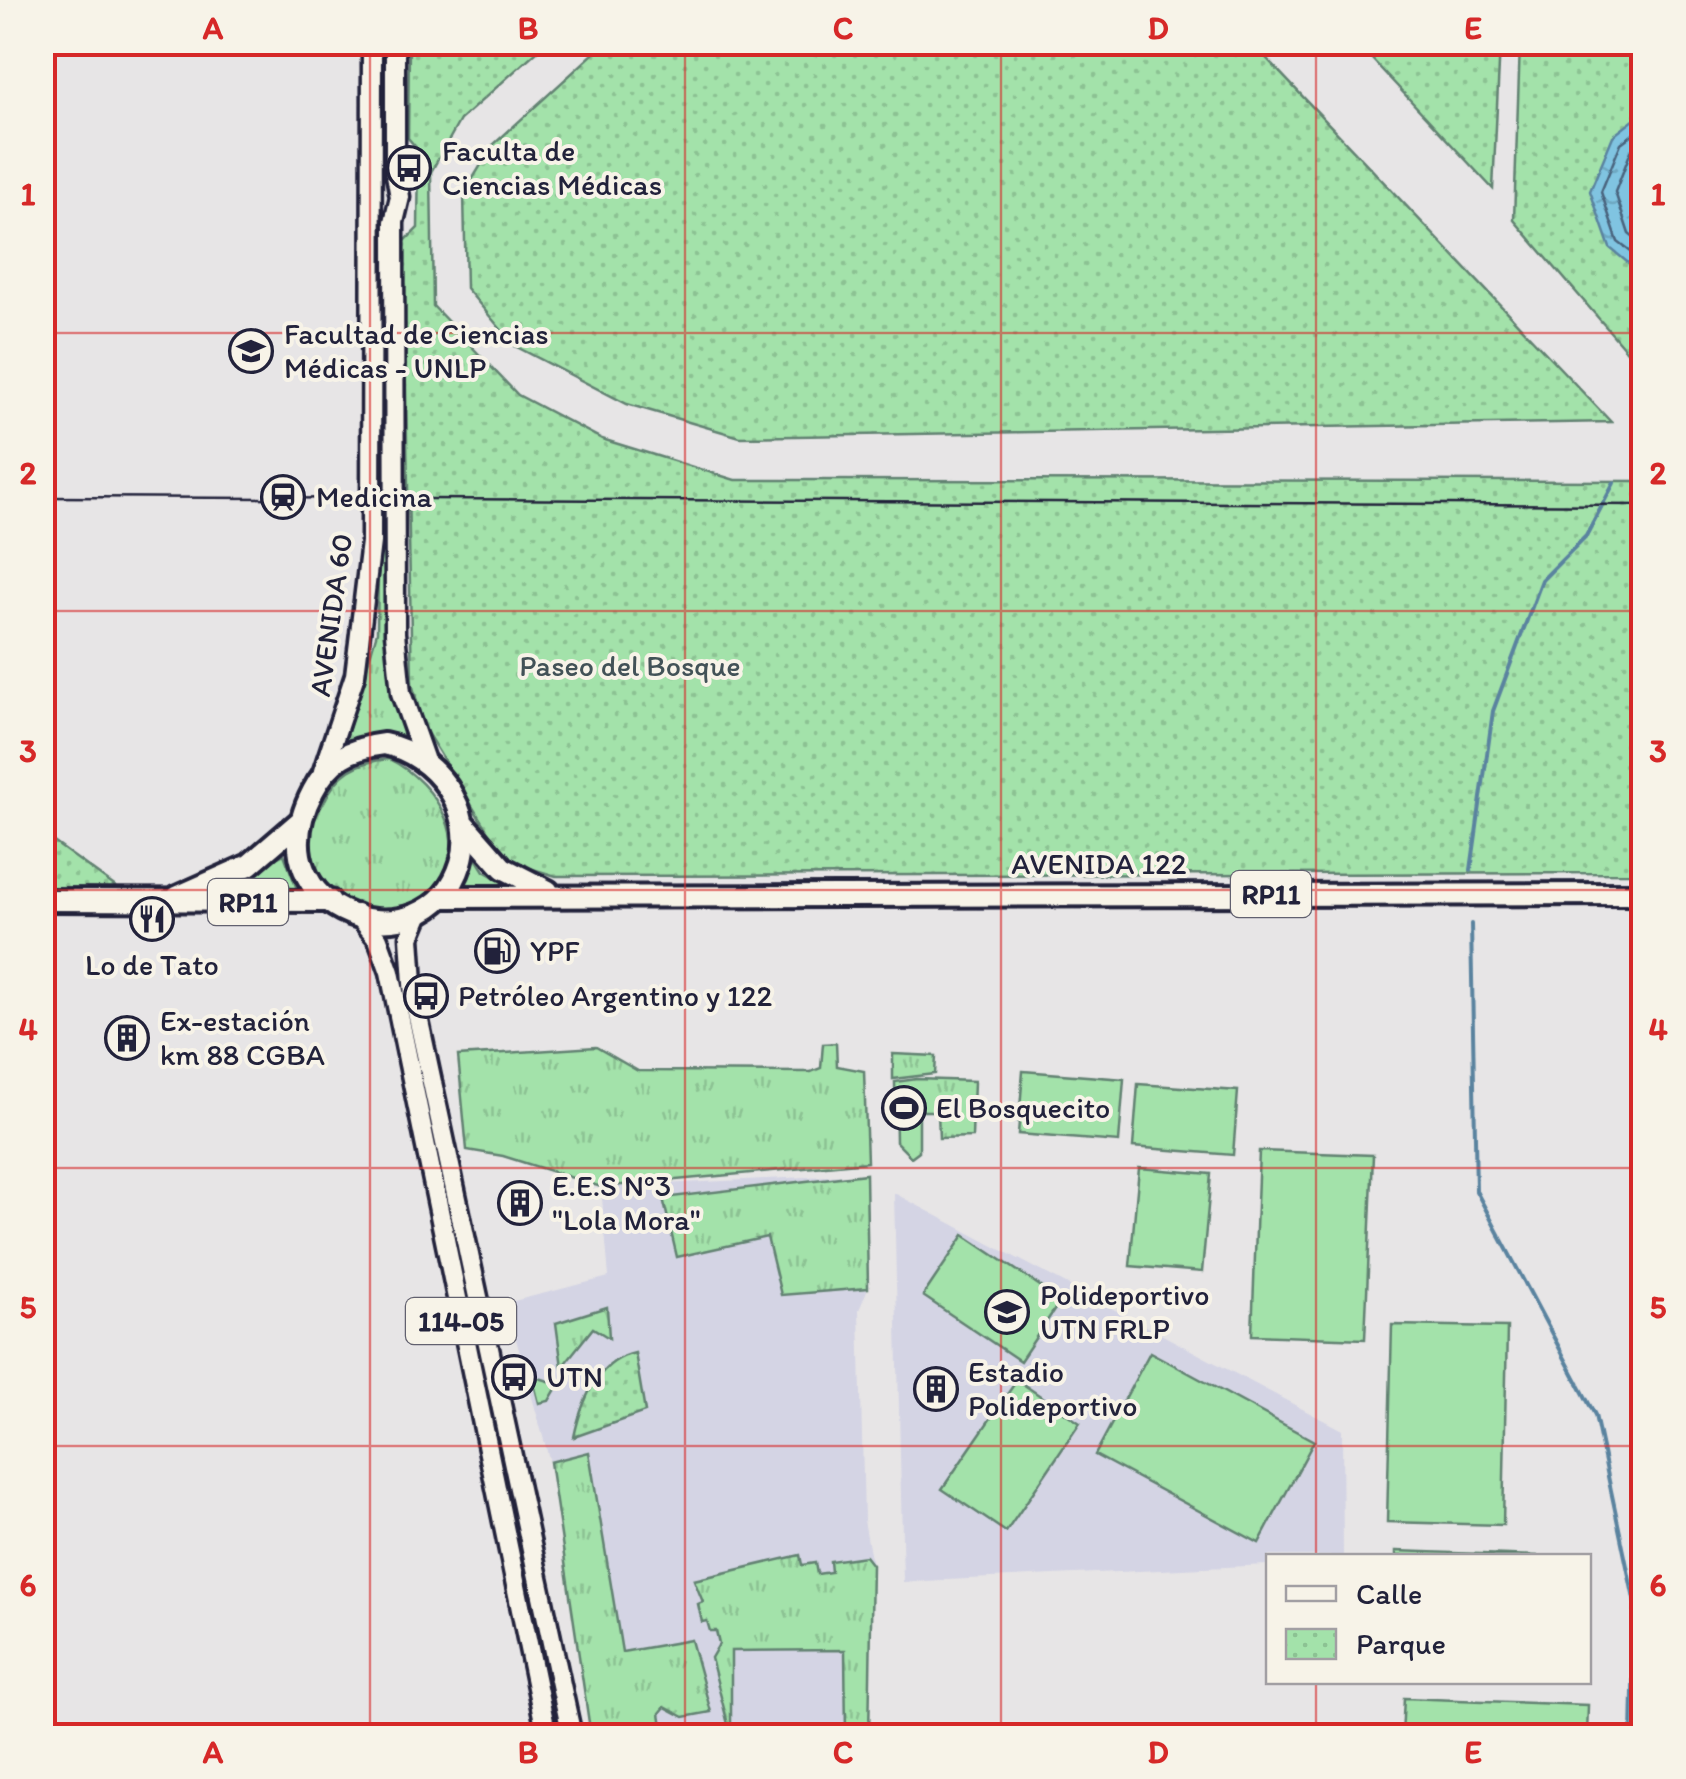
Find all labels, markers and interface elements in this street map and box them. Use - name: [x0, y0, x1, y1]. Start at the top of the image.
- text: A: [202, 9, 224, 47]
- text: B: [518, 9, 538, 47]
- text: C: [833, 9, 853, 47]
- text: D: [1147, 9, 1169, 47]
- text: E: [1464, 9, 1482, 47]
- place label: Faculta de Ciencias Médicas: [442, 132, 662, 203]
- bus stop icon: Faculta de Ciencias Médicas: [386, 145, 432, 191]
- text: 1: [21, 175, 36, 213]
- text: 1: [1651, 175, 1666, 213]
- place label: Facultad de Ciencias Médicas - UNLP: [284, 315, 549, 386]
- school or university icon: Facultad de Ciencias Médicas - UNLP: [228, 328, 274, 374]
- text: 2: [20, 454, 37, 492]
- text: 2: [1650, 454, 1667, 492]
- station icon: Medicina: [260, 474, 306, 520]
- place label: Medicina: [316, 478, 432, 515]
- street label: AVENIDA 60: [301, 531, 360, 699]
- park label: Paseo del Bosque: [519, 647, 741, 684]
- text: 3: [19, 732, 37, 770]
- text: 3: [1649, 732, 1667, 770]
- street label: AVENIDA 122: [1011, 845, 1187, 882]
- road number: RP11: [1231, 871, 1311, 917]
- road number: RP11: [208, 879, 288, 925]
- restaurant icon: Lo de Tato: [129, 896, 175, 942]
- fuel station icon: YPF: [474, 928, 520, 974]
- place label: YPF: [530, 932, 580, 969]
- place label: Lo de Tato: [85, 946, 219, 983]
- bus stop icon: Petróleo Argentino y 122: [403, 973, 449, 1019]
- place label: Petróleo Argentino y 122: [458, 977, 772, 1014]
- place label: Ex-estación km 88 CGBA: [160, 1002, 325, 1073]
- text: 4: [18, 1010, 38, 1048]
- text: 4: [1648, 1010, 1668, 1048]
- building icon: Ex-estación km 88 CGBA: [104, 1015, 150, 1061]
- sports icon: El Bosquecito: [881, 1085, 927, 1131]
- place label: El Bosquecito: [936, 1089, 1110, 1126]
- place label: E.E.S Nº3 "Lola Mora": [552, 1167, 701, 1238]
- building icon: E.E.S Nº3 "Lola Mora": [497, 1180, 543, 1226]
- place label: Polideportivo UTN FRLP: [1040, 1276, 1209, 1347]
- text: 5: [20, 1288, 37, 1326]
- text: 5: [1650, 1288, 1667, 1326]
- school or university icon: Polideportivo UTN FRLP: [984, 1289, 1030, 1335]
- road number: 114-05: [406, 1298, 516, 1344]
- place label: Estadio Polideportivo: [968, 1353, 1137, 1424]
- bus stop icon: UTN: [491, 1354, 537, 1400]
- place label: UTN: [546, 1358, 603, 1395]
- building icon: Estadio Polideportivo: [913, 1366, 959, 1412]
- legend: [1266, 1554, 1591, 1684]
- text: 6: [20, 1566, 37, 1604]
- text: 6: [1650, 1566, 1667, 1604]
- text: Calle: [1356, 1575, 1422, 1612]
- text: Parque: [1356, 1625, 1446, 1662]
- text: A: [202, 1733, 224, 1771]
- text: B: [518, 1733, 538, 1771]
- text: C: [833, 1733, 853, 1771]
- text: D: [1147, 1733, 1169, 1771]
- text: E: [1464, 1733, 1482, 1771]

